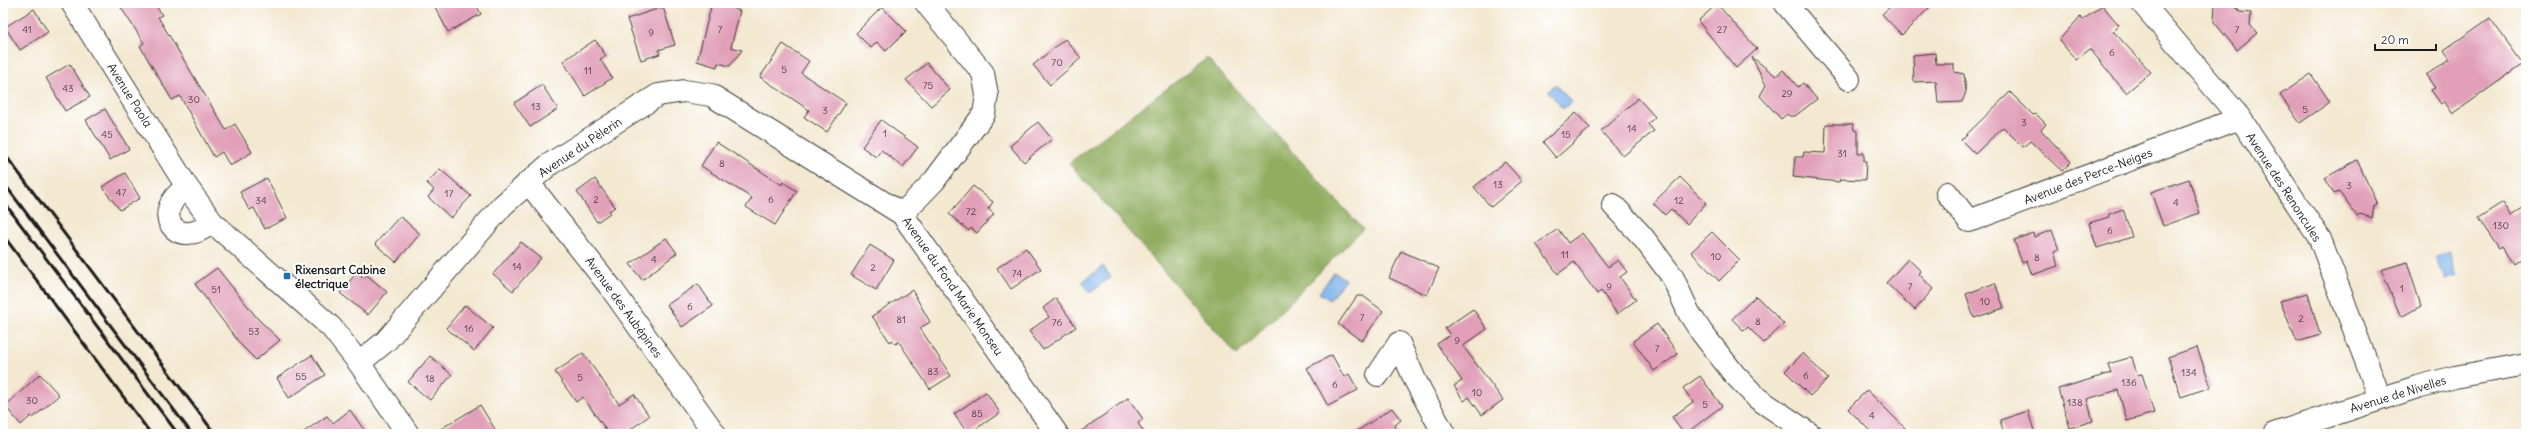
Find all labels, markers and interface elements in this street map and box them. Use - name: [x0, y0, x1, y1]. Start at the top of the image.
- house number: 41: [22, 23, 32, 36]
- house number: 7: [718, 23, 723, 36]
- house number: 27: [1717, 23, 1727, 36]
- house number: 7: [2235, 23, 2240, 36]
- house number: 9: [648, 26, 654, 39]
- scale bar: [2375, 26, 2436, 52]
- text: 20 m: [2381, 32, 2409, 47]
- house number: 6: [2109, 46, 2115, 59]
- house number: 70: [1051, 56, 1063, 69]
- street label: Avenue Paola: [104, 60, 156, 130]
- house number: 5: [781, 63, 787, 76]
- house number: 11: [584, 64, 592, 77]
- house number: 75: [923, 79, 934, 92]
- house number: 43: [62, 82, 74, 95]
- house number: 29: [1781, 87, 1793, 100]
- house number: 30: [188, 93, 200, 106]
- house number: 13: [531, 100, 541, 113]
- house number: 5: [2302, 103, 2308, 116]
- house number: 3: [822, 104, 828, 117]
- street label: Avenue du Pèlerin: [536, 114, 624, 180]
- house number: 3: [2021, 116, 2027, 129]
- house number: 14: [1627, 122, 1637, 135]
- house number: 1: [883, 127, 887, 140]
- house number: 45: [101, 128, 113, 141]
- house number: 15: [1561, 128, 1571, 141]
- street label: Avenue des Renoncules: [2243, 130, 2325, 244]
- street label: Avenue des Perce-Neiges: [2022, 145, 2154, 207]
- house number: 31: [1837, 147, 1847, 160]
- house number: 8: [719, 157, 725, 170]
- house number: 13: [1493, 178, 1503, 191]
- house number: 3: [2346, 179, 2352, 192]
- house number: 47: [116, 186, 126, 199]
- house number: 17: [445, 187, 454, 200]
- house number: 2: [593, 193, 599, 206]
- house number: 6: [768, 193, 774, 206]
- house number: 34: [255, 194, 267, 207]
- house number: 12: [1674, 194, 1684, 207]
- house number: 4: [2173, 196, 2179, 209]
- house number: 72: [966, 205, 977, 218]
- street label: Avenue du Fond Marie Monseu: [899, 214, 1007, 358]
- house number: 130: [2493, 219, 2509, 232]
- house number: 6: [2107, 224, 2113, 237]
- house number: 11: [1561, 248, 1569, 261]
- house number: 10: [1711, 250, 1721, 263]
- house number: 8: [2034, 251, 2040, 264]
- house number: 4: [651, 253, 657, 266]
- street label: Avenue des Aubépines: [582, 254, 666, 360]
- house number: 14: [512, 260, 522, 273]
- house number: 2: [870, 261, 876, 274]
- place label: Rixensart Cabine électrique: [295, 262, 386, 292]
- house number: 74: [1012, 267, 1022, 280]
- marker: Rixensart Cabine électrique: [282, 271, 292, 281]
- house number: 9: [1606, 280, 1612, 293]
- house number: 7: [1908, 280, 1913, 293]
- house number: 1: [2400, 282, 2404, 295]
- house number: 51: [211, 283, 221, 296]
- house number: 10: [1980, 295, 1990, 308]
- house number: 6: [687, 300, 693, 313]
- house number: 7: [1360, 311, 1365, 324]
- house number: 2: [2298, 312, 2304, 325]
- house number: 81: [896, 313, 906, 326]
- house number: 8: [1755, 315, 1761, 328]
- house number: 76: [1052, 316, 1062, 329]
- house number: 16: [464, 322, 474, 335]
- house number: 53: [248, 325, 260, 338]
- house number: 9: [1454, 334, 1460, 347]
- house number: 7: [1655, 342, 1660, 355]
- house number: 83: [927, 365, 939, 378]
- house number: 134: [2181, 366, 2197, 379]
- house number: 6: [1803, 369, 1809, 382]
- house number: 55: [295, 370, 307, 383]
- house number: 5: [577, 371, 583, 384]
- house number: 18: [425, 372, 435, 385]
- street label: Avenue de Nivelles: [2348, 372, 2448, 416]
- house number: 136: [2121, 376, 2137, 389]
- house number: 6: [1332, 378, 1338, 391]
- house number: 10: [1472, 386, 1482, 399]
- house number: 30: [26, 394, 38, 407]
- house number: 138: [2067, 396, 2083, 409]
- house number: 5: [1702, 398, 1708, 411]
- house number: 85: [971, 407, 983, 420]
- house number: 4: [1869, 409, 1875, 422]

